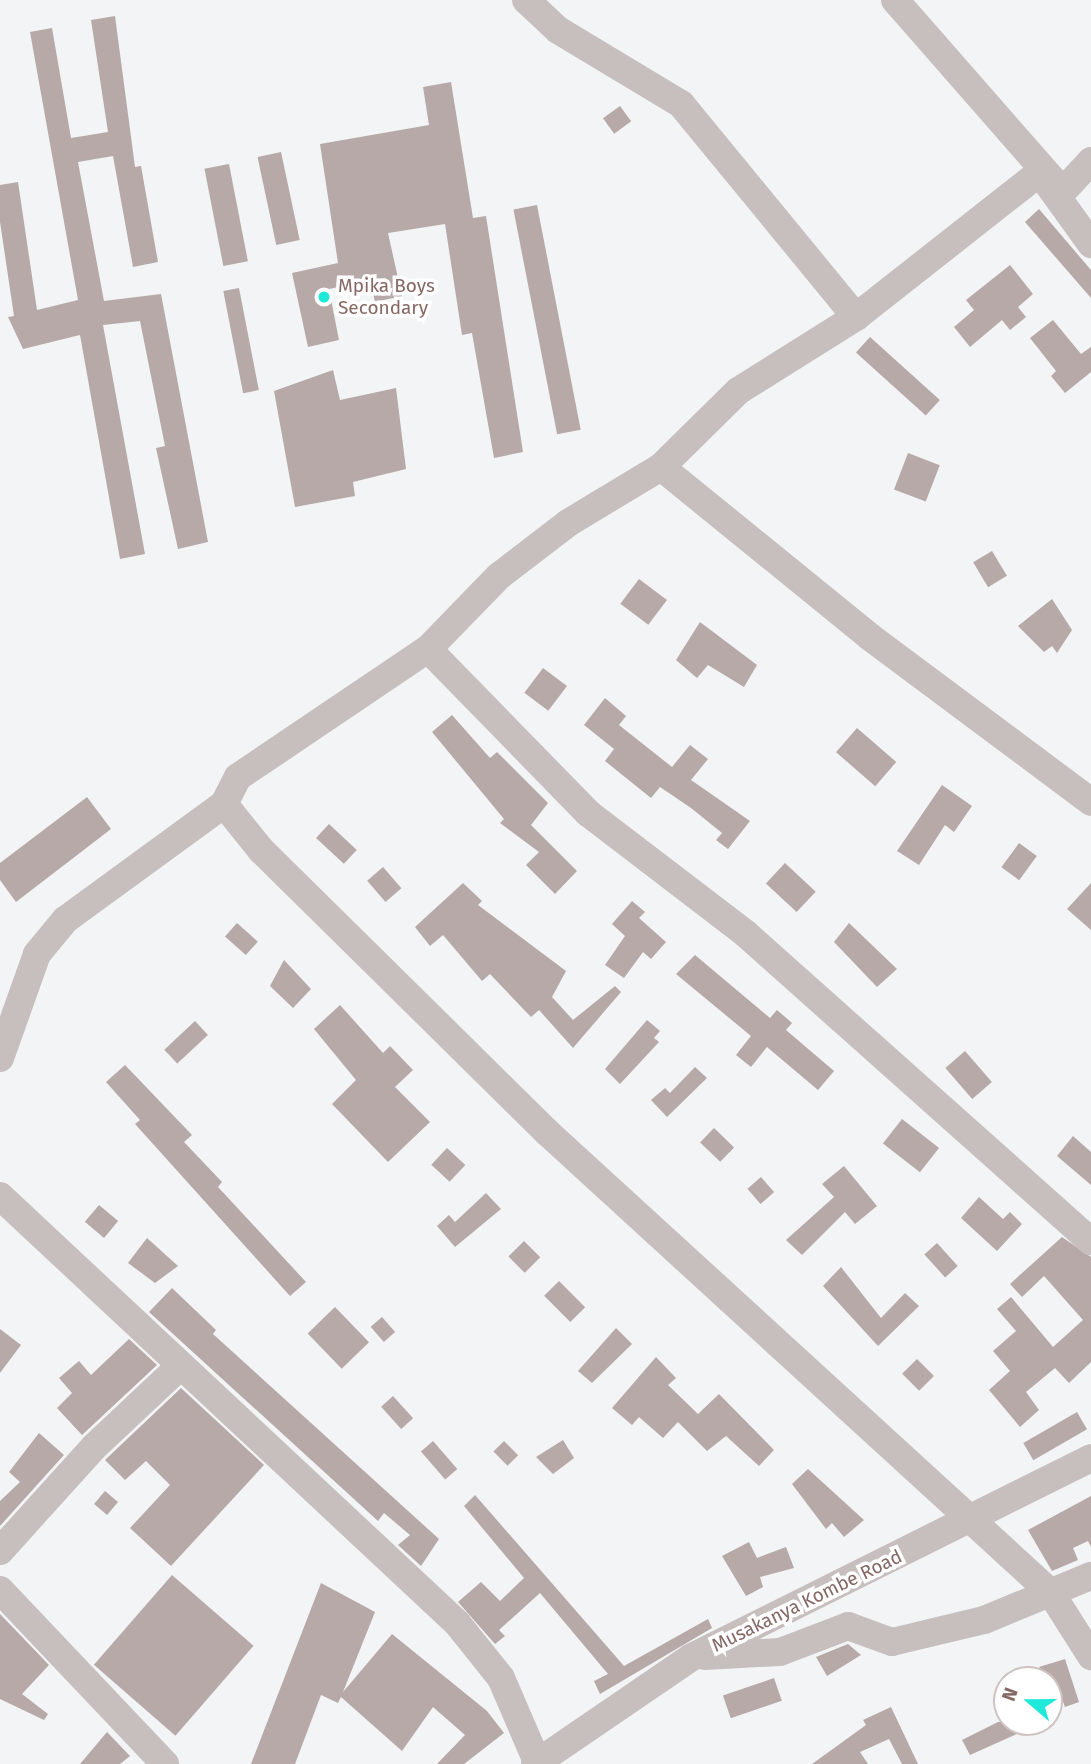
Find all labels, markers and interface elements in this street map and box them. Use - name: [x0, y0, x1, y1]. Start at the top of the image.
- place label: Mpika Boys Secondary: [338, 275, 435, 319]
- marker: Mpika Boys Secondary: [316, 289, 332, 305]
- street label: Musakanya Kombe Road: [708, 1545, 906, 1657]
- north arrow: [993, 1666, 1063, 1736]
- text: N: [997, 1684, 1023, 1704]

